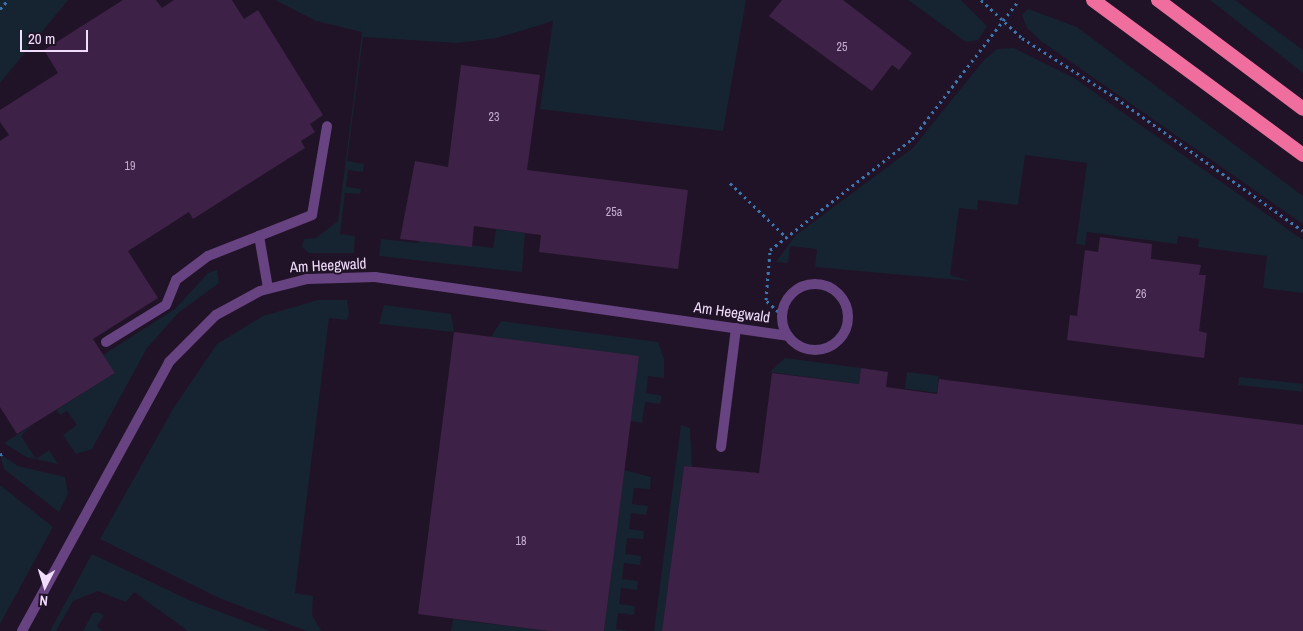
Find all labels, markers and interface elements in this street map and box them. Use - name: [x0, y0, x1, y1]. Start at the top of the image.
- scale bar: [22, 20, 90, 52]
- text: 20 m: [28, 28, 55, 49]
- house number: 25: [837, 41, 847, 55]
- house number: 23: [489, 111, 499, 125]
- house number: 19: [125, 160, 135, 174]
- house number: 25a: [606, 206, 622, 220]
- street label: Am Heegwald: [289, 254, 367, 276]
- house number: 26: [1136, 288, 1146, 302]
- street label: Am Heegwald: [693, 298, 771, 326]
- house number: 18: [516, 535, 526, 549]
- north arrow: [20, 561, 70, 611]
- text: N: [39, 592, 49, 610]

